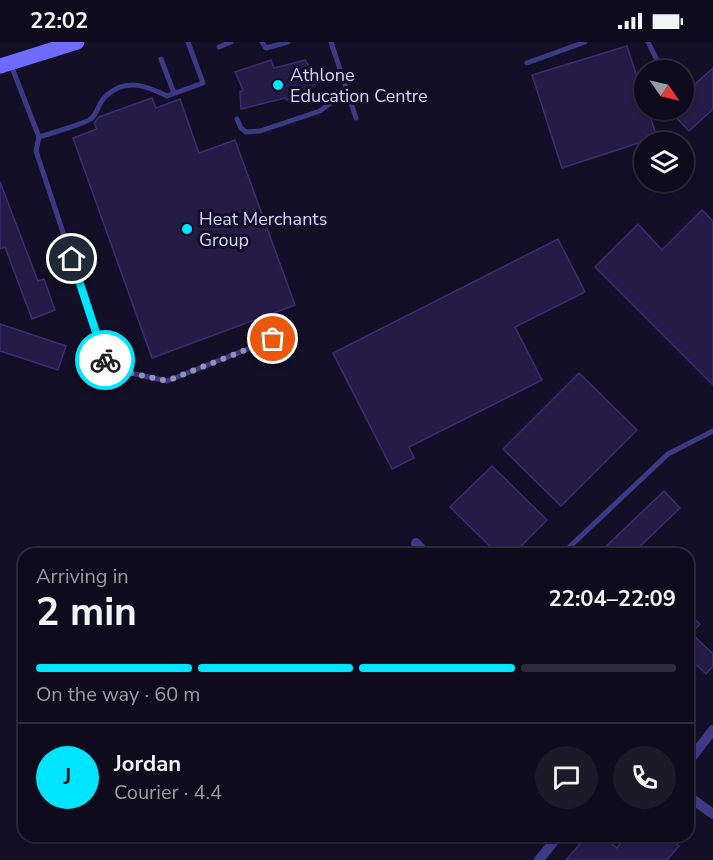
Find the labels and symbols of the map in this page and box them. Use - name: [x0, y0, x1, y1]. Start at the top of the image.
- north arrow: [634, 60, 694, 120]
- place label: Athlone Education Centre: [290, 63, 428, 108]
- marker: Athlone Education Centre: [271, 78, 285, 92]
- place label: Heat Merchants Group: [199, 207, 327, 252]
- marker: Heat Merchants Group: [180, 222, 194, 236]
- pin: [46, 233, 97, 284]
- pin: [247, 313, 298, 364]
- courier: [75, 330, 135, 390]

